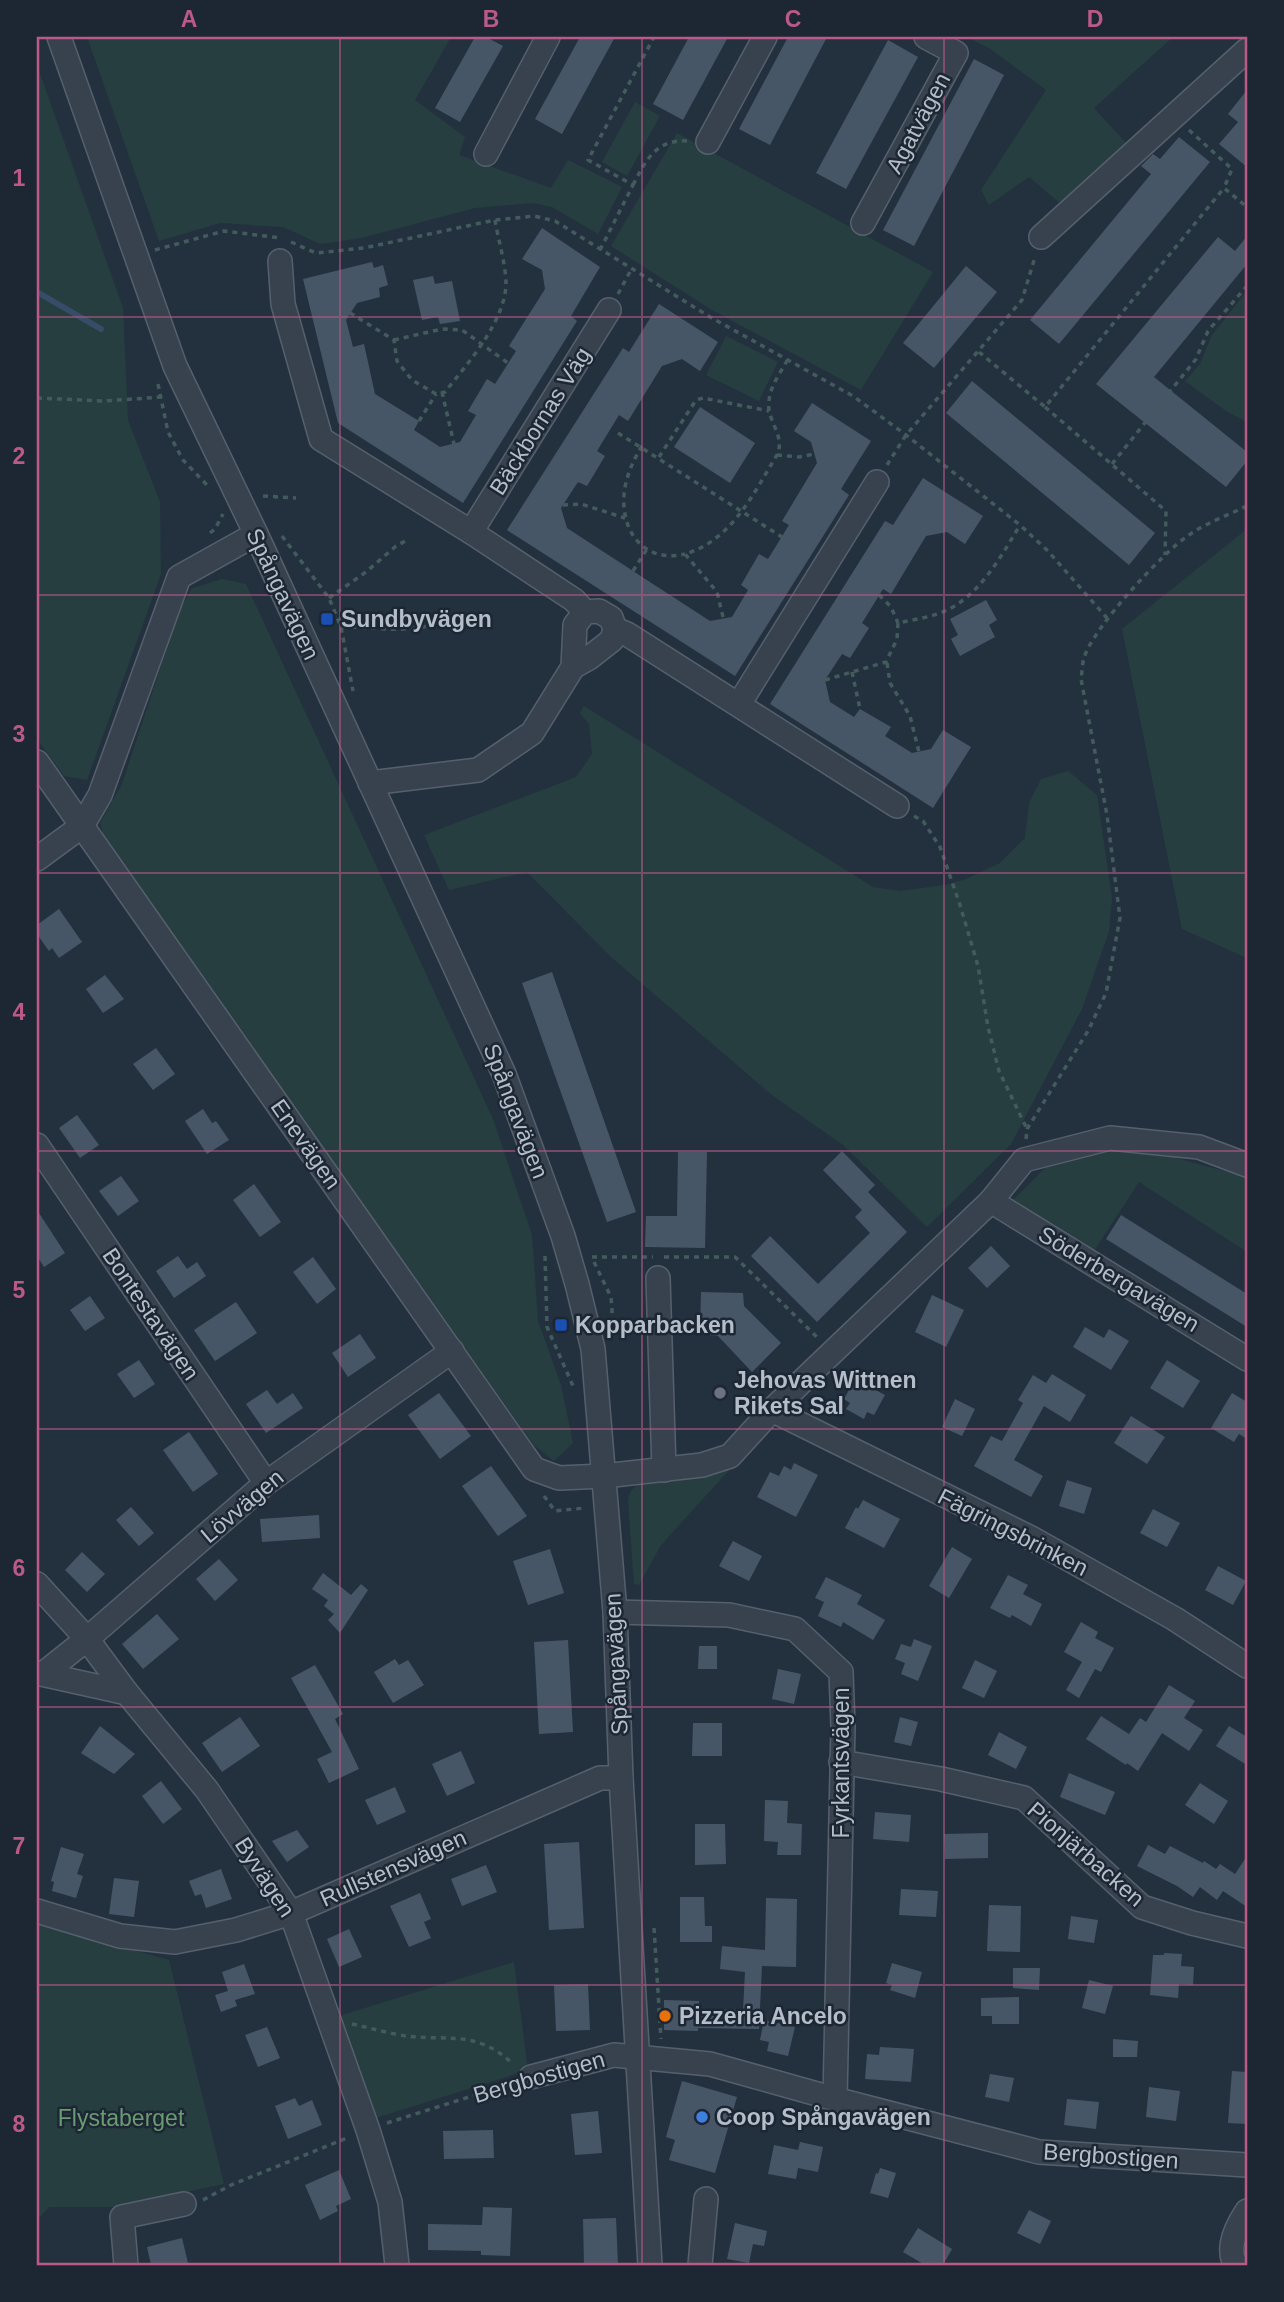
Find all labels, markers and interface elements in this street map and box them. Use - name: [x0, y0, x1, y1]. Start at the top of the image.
- text: A: [181, 6, 197, 32]
- text: B: [483, 6, 499, 32]
- text: C: [785, 6, 801, 32]
- text: D: [1087, 6, 1103, 32]
- street label: Agatvägen: [881, 68, 955, 178]
- text: 1: [13, 165, 26, 191]
- street label: Bäckbornas Väg: [484, 343, 596, 499]
- text: 2: [13, 443, 25, 469]
- street label: Spångavägen: [241, 524, 325, 664]
- place label: Sundbyvägen: [341, 606, 492, 632]
- marker: Sundbyvägen: [319, 611, 335, 627]
- text: 3: [13, 721, 25, 747]
- text: 4: [13, 999, 26, 1025]
- street label: Spångavägen: [478, 1040, 554, 1182]
- street label: Enevägen: [266, 1094, 346, 1194]
- street label: Söderbergavägen: [1034, 1221, 1204, 1337]
- street label: Bontestavägen: [97, 1243, 205, 1385]
- text: 5: [13, 1277, 26, 1303]
- place label: Kopparbacken: [575, 1312, 735, 1338]
- marker: Kopparbacken: [553, 1317, 569, 1333]
- place label: Jehovas Wittnen Rikets Sal: [734, 1367, 917, 1419]
- marker: Jehovas Wittnen Rikets Sal: [712, 1385, 728, 1401]
- street label: Lövvägen: [195, 1464, 289, 1548]
- street label: Fägringsbrinken: [934, 1483, 1092, 1581]
- text: 6: [13, 1555, 25, 1581]
- street label: Spångavägen: [599, 1592, 633, 1736]
- street label: Fyrkantsvägen: [828, 1688, 854, 1838]
- street label: Pionjärbacken: [1022, 1796, 1150, 1912]
- street label: Rullstensvägen: [316, 1824, 470, 1912]
- street label: Byvägen: [230, 1832, 300, 1922]
- text: 7: [13, 1833, 25, 1859]
- place label: Pizzeria Ancelo: [679, 2003, 847, 2029]
- marker: Pizzeria Ancelo: [657, 2008, 673, 2024]
- street label: Bergbostigen: [470, 2046, 608, 2108]
- place label: Coop Spångavägen: [716, 2104, 931, 2130]
- park label: Flystaberget: [58, 2105, 185, 2131]
- marker: Coop Spångavägen: [694, 2109, 710, 2125]
- text: 8: [13, 2111, 26, 2137]
- street label: Bergbostigen: [1042, 2138, 1180, 2174]

